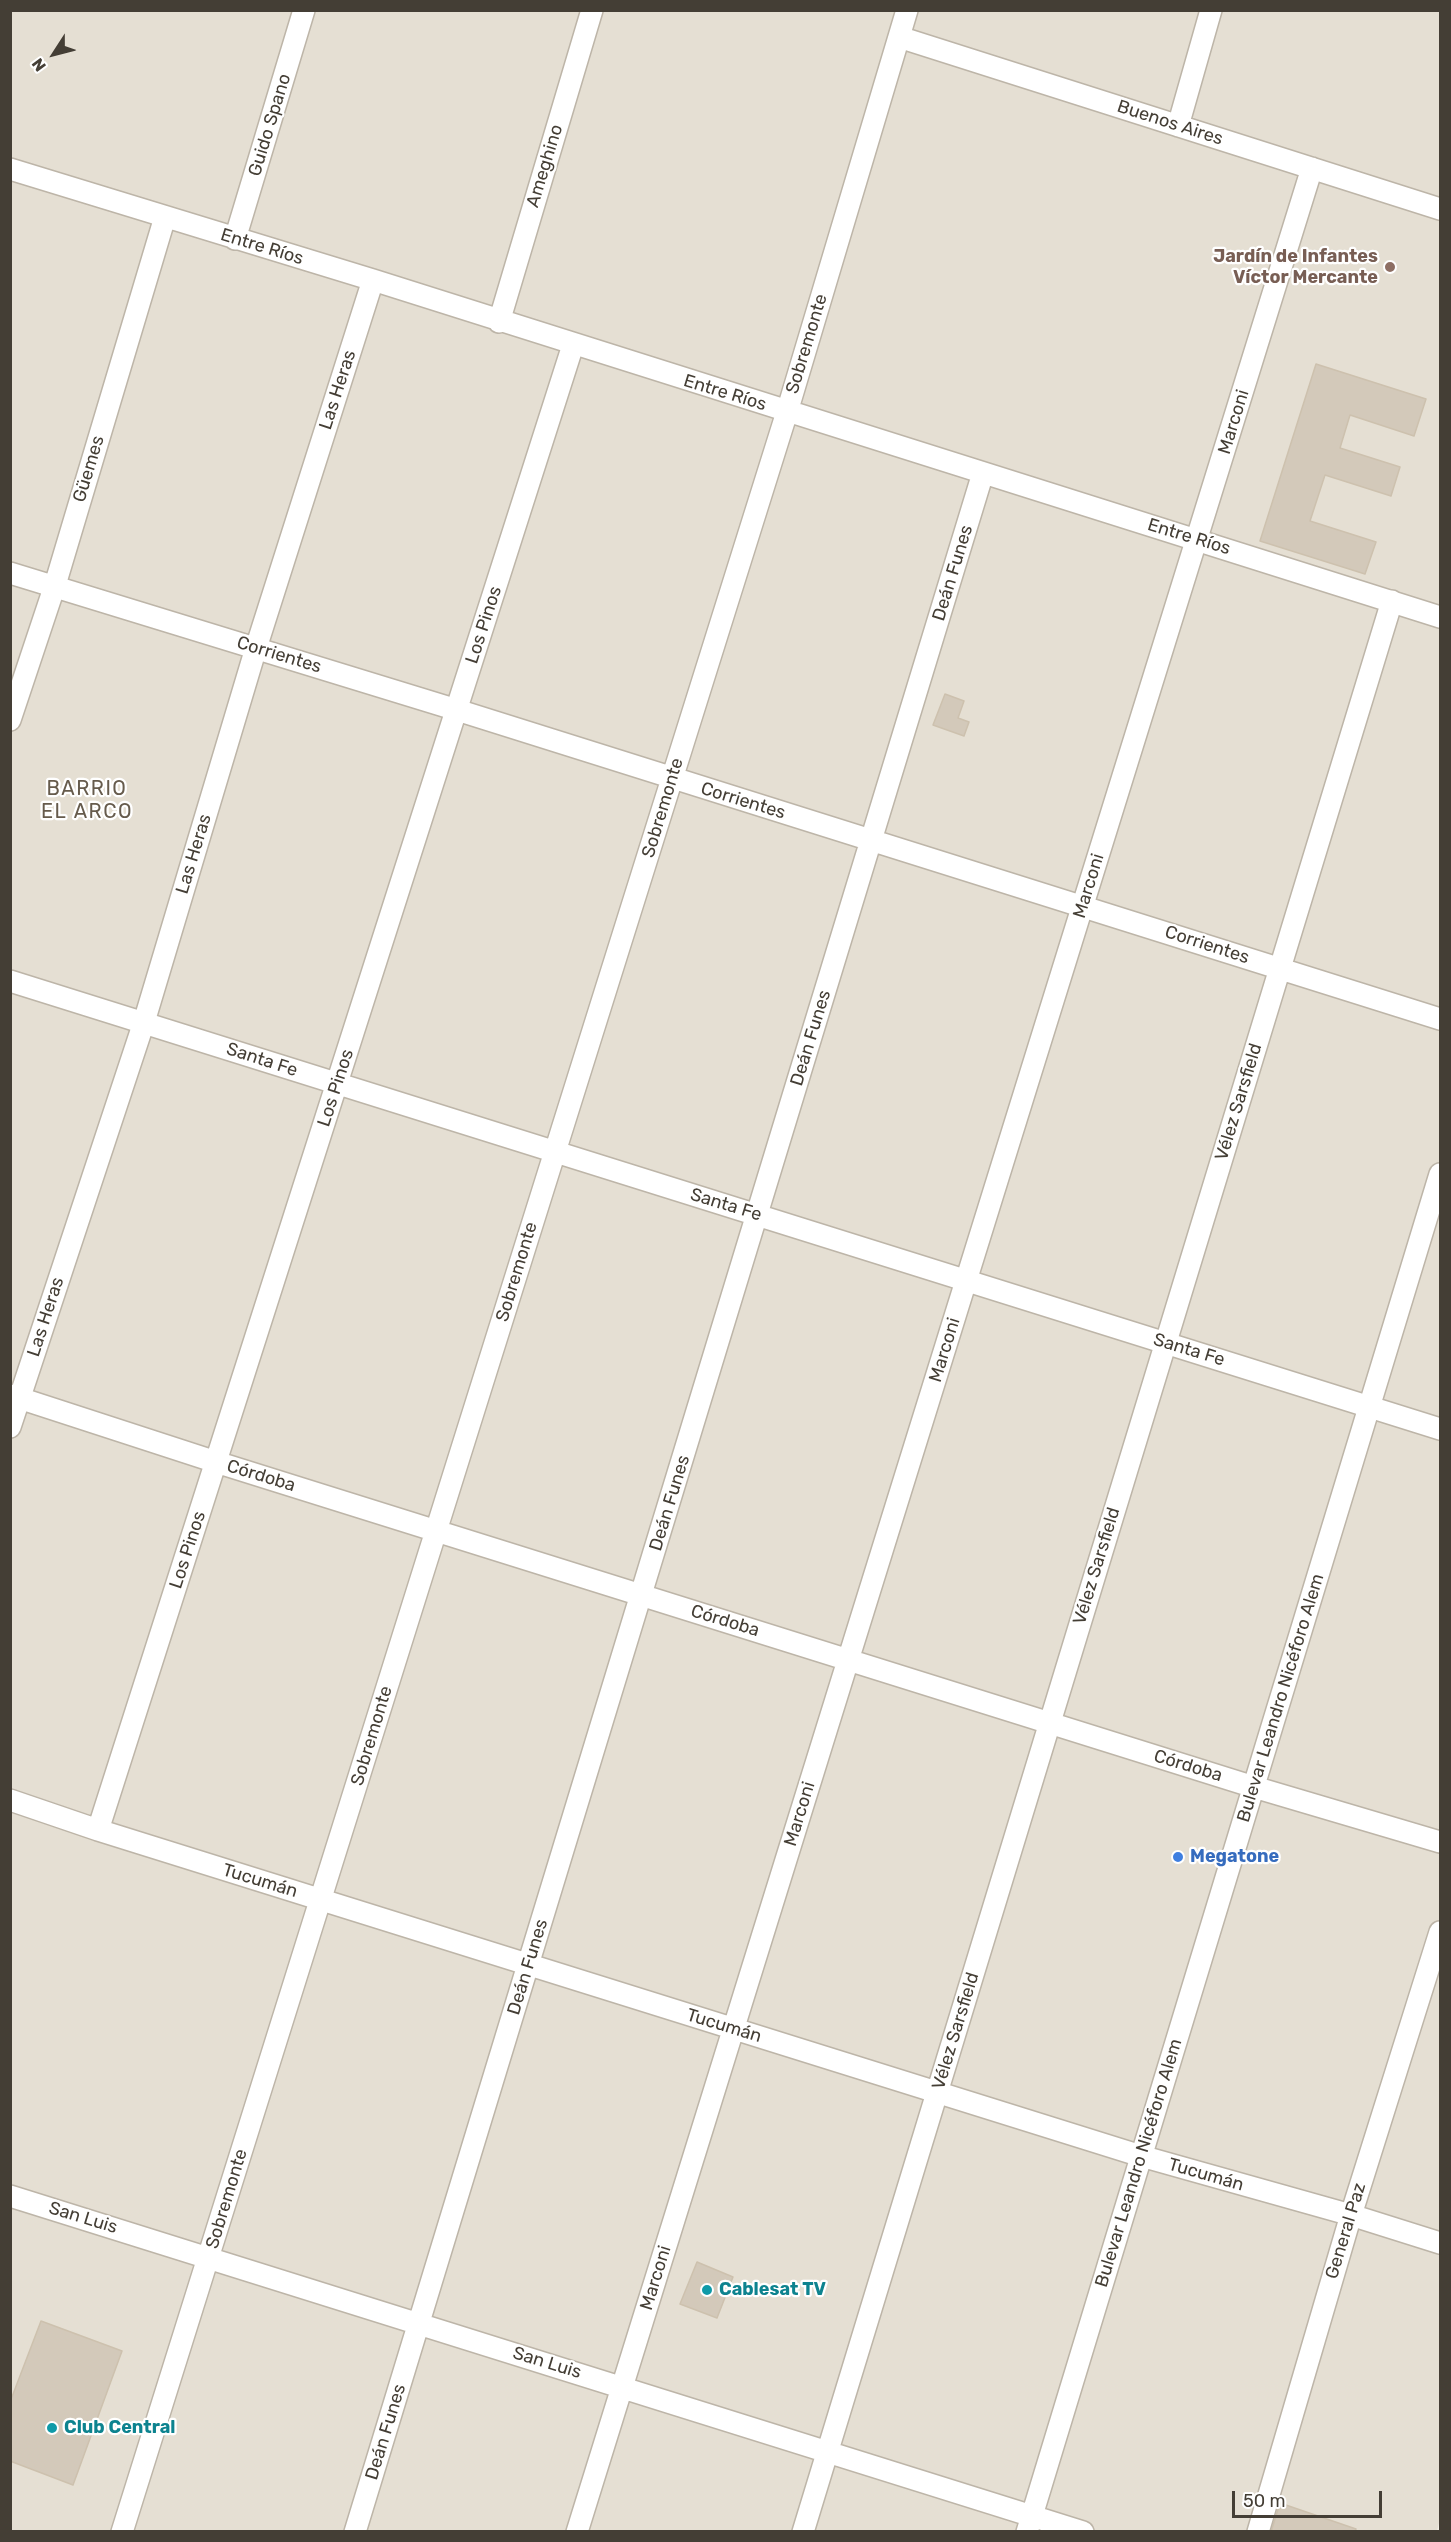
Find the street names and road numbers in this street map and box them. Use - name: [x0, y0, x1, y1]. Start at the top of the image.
- street label: Guido Spano: [244, 71, 296, 179]
- street label: Buenos Aires: [1114, 96, 1226, 150]
- street label: Ameghino: [522, 122, 568, 210]
- street label: Entre Ríos: [218, 224, 306, 270]
- street label: Sobremonte: [782, 291, 832, 397]
- street label: Las Heras: [315, 347, 361, 433]
- street label: Entre Ríos: [681, 370, 769, 416]
- street label: Marconi: [1214, 387, 1254, 457]
- street label: Güemes: [69, 433, 109, 505]
- street label: Entre Ríos: [1145, 514, 1233, 560]
- street label: Deán Funes: [928, 522, 978, 624]
- street label: Los Pinos: [461, 584, 507, 666]
- street label: Corrientes: [234, 632, 324, 678]
- street label: Sobremonte: [638, 755, 688, 861]
- street label: Corrientes: [698, 778, 788, 824]
- street label: Las Heras: [172, 811, 216, 897]
- street label: Marconi: [1069, 851, 1109, 921]
- street label: Corrientes: [1162, 921, 1252, 969]
- street label: Deán Funes: [786, 987, 836, 1089]
- street label: Santa Fe: [224, 1038, 300, 1082]
- street label: Vélez Sarsfield: [1211, 1041, 1267, 1163]
- street label: Los Pinos: [313, 1047, 359, 1129]
- street label: Santa Fe: [688, 1184, 764, 1226]
- street label: Sobremonte: [492, 1219, 542, 1325]
- street label: Las Heras: [23, 1274, 69, 1360]
- street label: Marconi: [925, 1315, 965, 1385]
- street label: Santa Fe: [1151, 1329, 1227, 1371]
- street label: Deán Funes: [645, 1452, 695, 1554]
- street label: Córdoba: [224, 1455, 298, 1497]
- street label: Vélez Sarsfield: [1069, 1505, 1125, 1627]
- street label: Los Pinos: [165, 1509, 211, 1591]
- street label: Bulevar Leandro Nicéforo Alem: [1233, 1571, 1329, 1825]
- street label: Córdoba: [688, 1600, 762, 1642]
- street label: Sobremonte: [347, 1683, 397, 1789]
- street label: Córdoba: [1151, 1745, 1225, 1787]
- street label: Marconi: [780, 1779, 820, 1849]
- street label: Tucumán: [220, 1859, 300, 1903]
- street label: Deán Funes: [503, 1916, 553, 2018]
- street label: Vélez Sarsfield: [928, 1970, 984, 2092]
- street label: Tucumán: [684, 2004, 764, 2048]
- street label: Bulevar Leandro Nicéforo Alem: [1091, 2036, 1187, 2290]
- street label: Sobremonte: [202, 2146, 252, 2252]
- street label: Tucumán: [1166, 2154, 1246, 2196]
- street label: General Paz: [1321, 2180, 1371, 2282]
- street label: San Luis: [46, 2197, 120, 2239]
- street label: Marconi: [636, 2243, 676, 2313]
- street label: San Luis: [510, 2342, 584, 2384]
- street label: Deán Funes: [361, 2381, 411, 2483]

